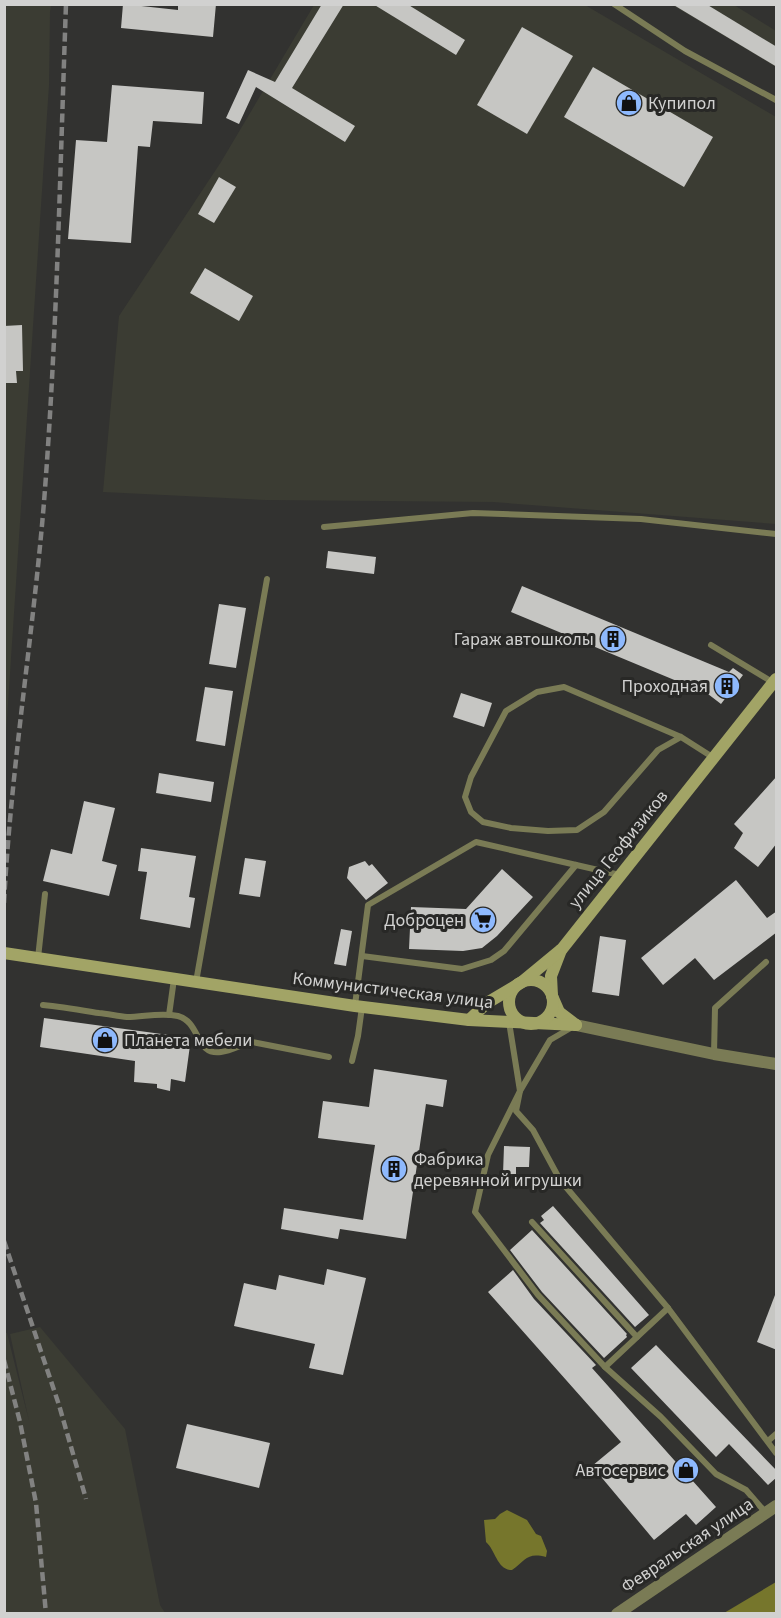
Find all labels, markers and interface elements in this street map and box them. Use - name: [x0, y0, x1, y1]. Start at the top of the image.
- shop icon: Купипол: [614, 88, 644, 118]
- place label: Купипол: [648, 91, 716, 116]
- building icon: Гараж автошколы: [598, 624, 628, 654]
- place label: Гараж автошколы: [454, 627, 594, 652]
- building icon: Проходная: [712, 671, 742, 701]
- place label: Проходная: [621, 674, 708, 699]
- street label: улица Геофизиков: [563, 785, 674, 914]
- supermarket icon: Доброцен: [468, 905, 498, 935]
- place label: Доброцен: [384, 908, 464, 933]
- street label: Коммунистическая улица: [291, 966, 495, 1015]
- shop icon: Планета мебели: [90, 1025, 120, 1055]
- place label: Планета мебели: [124, 1028, 252, 1053]
- place label: Фабрика деревянной игрушки: [414, 1147, 582, 1193]
- building icon: Фабрика деревянной игрушки: [379, 1154, 409, 1184]
- shop icon: Автосервис: [671, 1455, 701, 1485]
- place label: Автосервис: [575, 1458, 666, 1483]
- street label: Февральская улица: [616, 1492, 758, 1599]

